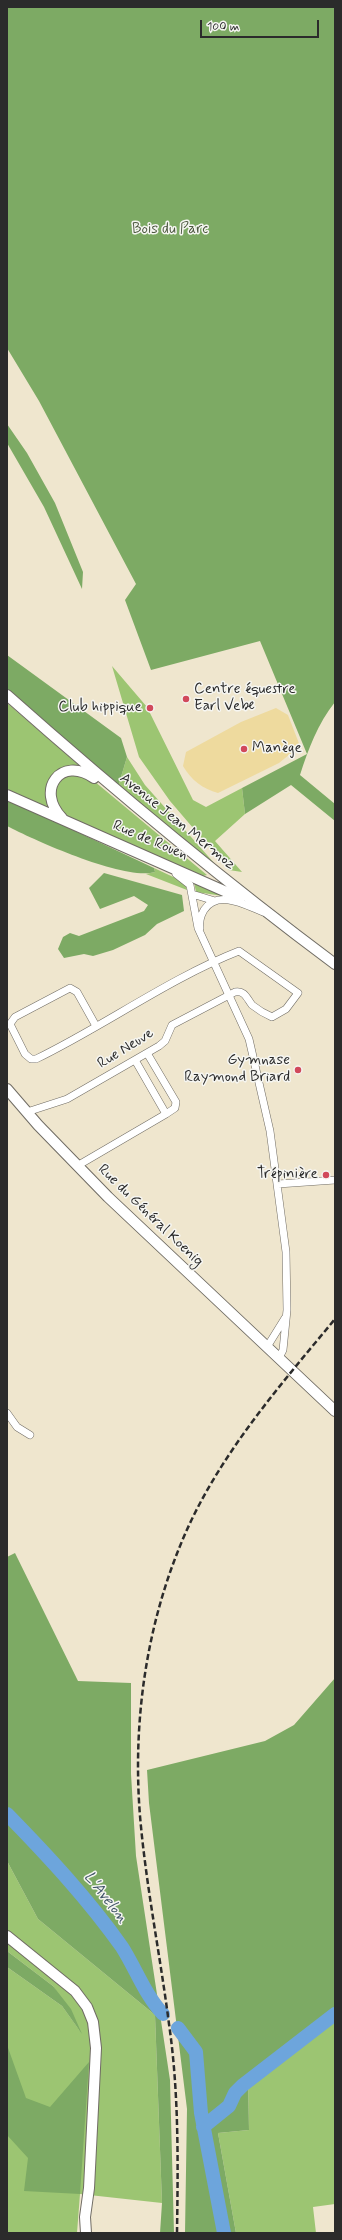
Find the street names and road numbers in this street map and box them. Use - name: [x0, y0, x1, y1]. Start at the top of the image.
- street label: Avenue Jean Mermoz: [116, 770, 238, 874]
- street label: Rue de Rouen: [110, 817, 190, 865]
- street label: Rue Neuve: [95, 1025, 157, 1073]
- street label: Rue du Général Koenig: [93, 1161, 207, 1271]

